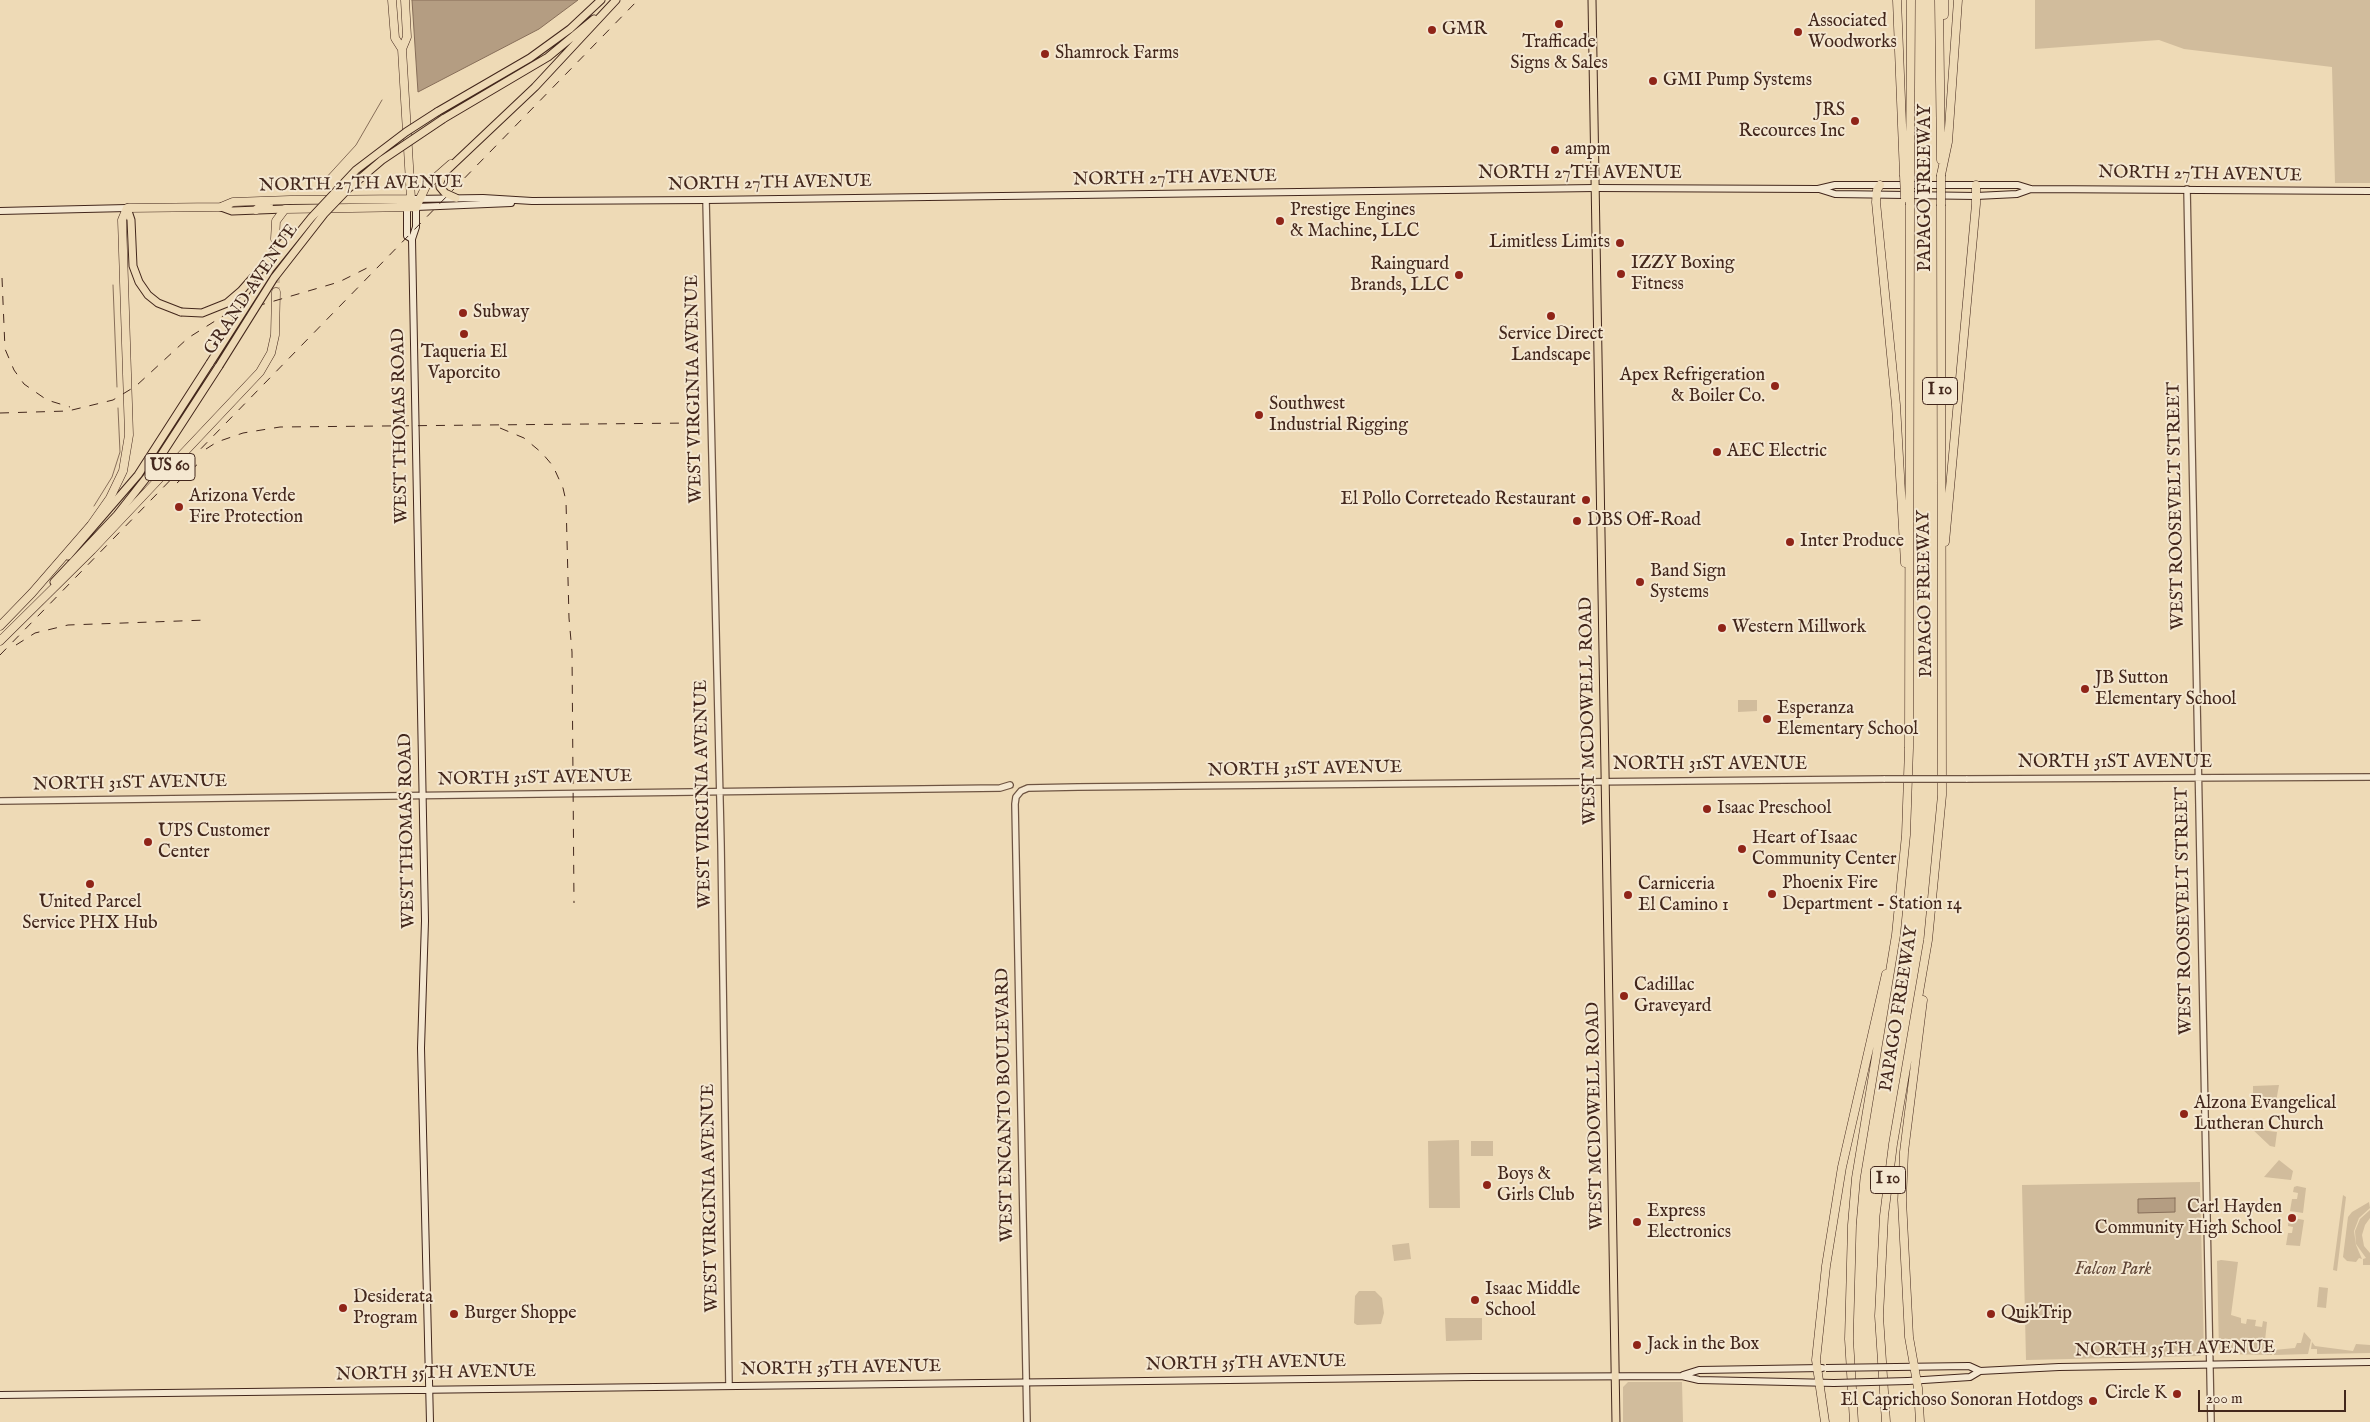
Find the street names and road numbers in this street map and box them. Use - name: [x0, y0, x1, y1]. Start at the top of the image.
- street label: PAPAGO FREEWAY: [1915, 104, 1937, 272]
- street label: NORTH 27TH AVENUE: [2098, 162, 2302, 188]
- street label: NORTH 27TH AVENUE: [1478, 163, 1682, 185]
- street label: NORTH 27TH AVENUE: [1073, 166, 1277, 192]
- street label: NORTH 27TH AVENUE: [668, 171, 872, 197]
- street label: NORTH 27TH AVENUE: [259, 172, 463, 198]
- street label: GRAND AVENUE: [200, 221, 304, 359]
- street label: WEST VIRGINIA AVENUE: [682, 274, 708, 504]
- street label: WEST THOMAS ROAD: [388, 328, 414, 524]
- road number: I 10: [1922, 378, 1958, 404]
- street label: WEST ROOSEVELT STREET: [2164, 382, 2190, 630]
- road number: US 60: [145, 454, 195, 481]
- street label: PAPAGO FREEWAY: [1914, 510, 1938, 678]
- street label: WEST MCDOWELL ROAD: [1576, 597, 1602, 825]
- street label: WEST VIRGINIA AVENUE: [691, 679, 717, 909]
- street label: WEST THOMAS ROAD: [395, 733, 421, 929]
- street label: NORTH 31ST AVENUE: [2018, 752, 2212, 774]
- street label: NORTH 31ST AVENUE: [1613, 754, 1807, 776]
- street label: NORTH 31ST AVENUE: [1208, 758, 1402, 782]
- street label: NORTH 31ST AVENUE: [438, 767, 632, 791]
- street label: NORTH 31ST AVENUE: [33, 772, 227, 796]
- street label: WEST ROOSEVELT STREET: [2172, 787, 2198, 1035]
- street label: PAPAGO FREEWAY: [1876, 925, 1924, 1093]
- street label: WEST ENCANTO BOULEVARD: [993, 968, 1019, 1242]
- street label: WEST MCDOWELL ROAD: [1583, 1002, 1609, 1230]
- street label: WEST VIRGINIA AVENUE: [698, 1083, 724, 1313]
- road number: I 10: [1870, 1166, 1906, 1194]
- street label: NORTH 35TH AVENUE: [2075, 1337, 2275, 1363]
- street label: NORTH 35TH AVENUE: [1146, 1351, 1346, 1377]
- street label: NORTH 35TH AVENUE: [741, 1356, 941, 1382]
- street label: NORTH 35TH AVENUE: [336, 1361, 536, 1387]

